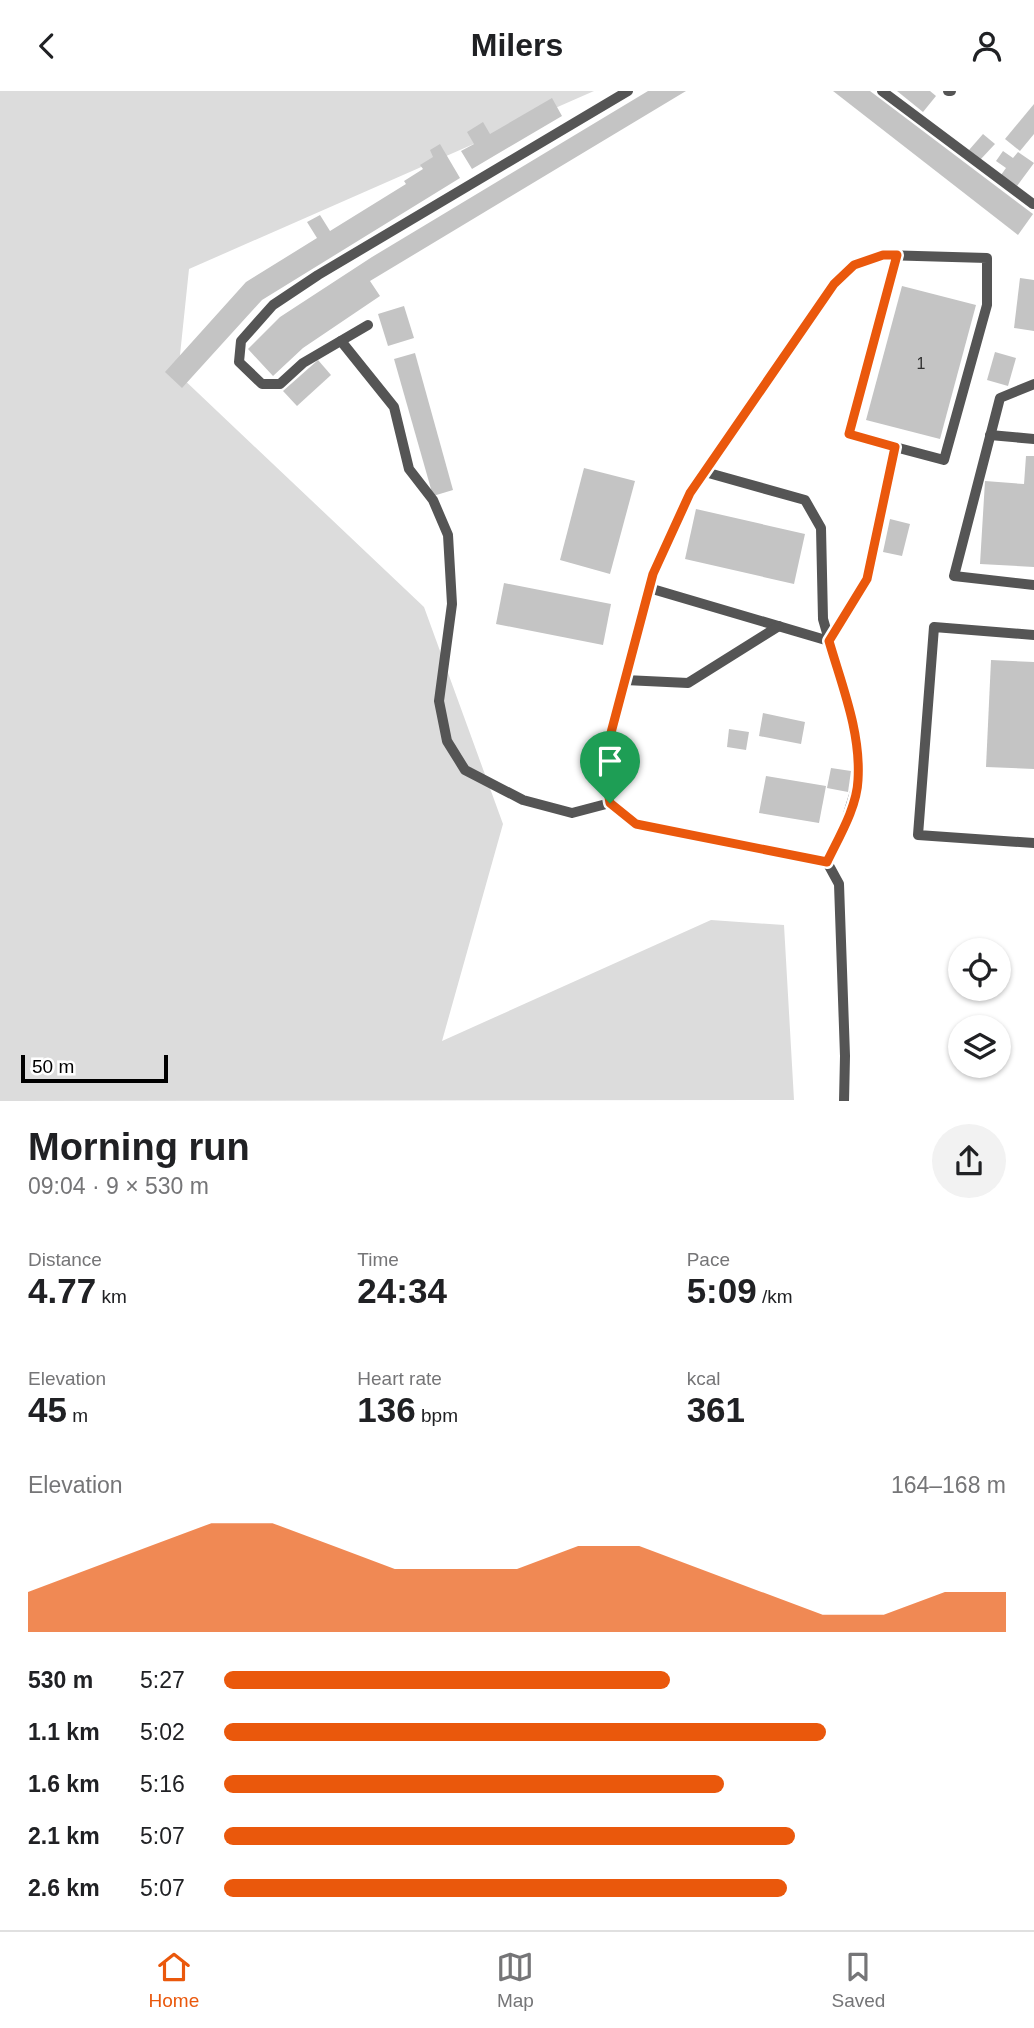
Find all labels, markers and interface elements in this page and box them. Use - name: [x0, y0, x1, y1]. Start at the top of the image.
- icon: back: [28, 27, 66, 65]
- text: Milers: [471, 27, 563, 63]
- icon: person: [968, 27, 1006, 65]
- house number: 1: [917, 355, 926, 372]
- pin: [580, 731, 640, 803]
- icon: arrive: [591, 742, 629, 780]
- map controls: [948, 938, 1011, 1078]
- button: locate: [948, 938, 1011, 1001]
- button: layers: [948, 1015, 1011, 1078]
- scale bar: [21, 1051, 168, 1083]
- text: 50 m: [32, 1056, 74, 1077]
- button: share: [932, 1124, 1006, 1198]
- text: Morning run: [28, 1126, 250, 1168]
- text: 09:04 · 9 × 530 m: [28, 1173, 209, 1199]
- text: Distance: [28, 1249, 102, 1270]
- text: Time: [357, 1249, 399, 1270]
- text: Pace: [687, 1249, 730, 1270]
- text: 4.77: [28, 1271, 96, 1310]
- text: 24:34: [357, 1271, 447, 1310]
- text: 5:09: [687, 1271, 757, 1310]
- text: km: [96, 1286, 127, 1307]
- text: /km: [757, 1286, 793, 1307]
- text: Elevation: [28, 1368, 106, 1389]
- text: Heart rate: [357, 1368, 442, 1389]
- text: kcal: [687, 1368, 720, 1389]
- text: 45: [28, 1390, 67, 1429]
- text: 136: [357, 1390, 416, 1429]
- text: 361: [687, 1390, 745, 1429]
- text: m: [67, 1405, 88, 1426]
- text: bpm: [416, 1405, 458, 1426]
- text: Elevation: [28, 1472, 123, 1498]
- text: 164–168 m: [891, 1472, 1006, 1498]
- text: 530 m: [28, 1667, 93, 1693]
- text: 5:27: [140, 1667, 185, 1693]
- text: 1.1 km: [28, 1719, 100, 1745]
- text: 5:02: [140, 1719, 185, 1745]
- text: 1.6 km: [28, 1771, 100, 1797]
- text: 5:16: [140, 1771, 185, 1797]
- text: 2.1 km: [28, 1823, 100, 1849]
- text: 5:07: [140, 1823, 185, 1849]
- text: 2.6 km: [28, 1875, 100, 1901]
- text: 5:07: [140, 1875, 185, 1901]
- tab: Home: [149, 1948, 199, 2012]
- tab: Map: [496, 1948, 534, 2012]
- tab: Saved: [832, 1948, 885, 2012]

